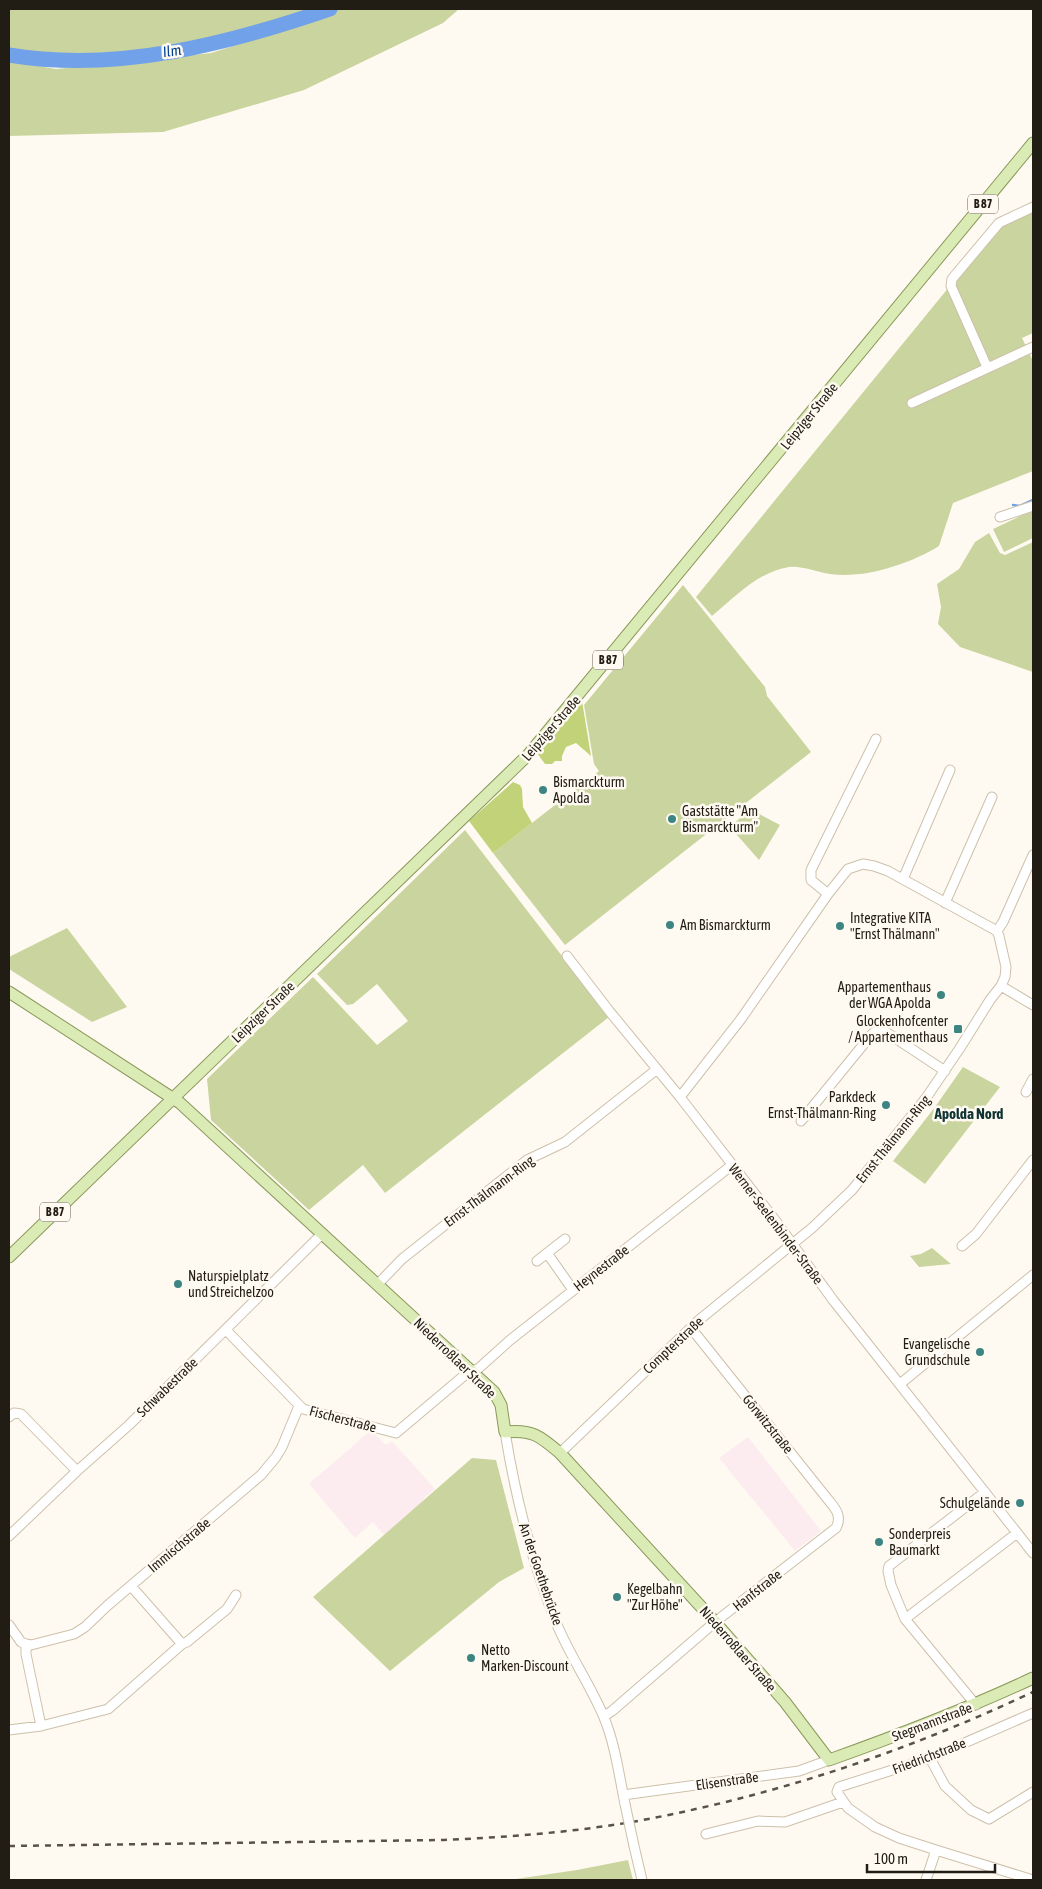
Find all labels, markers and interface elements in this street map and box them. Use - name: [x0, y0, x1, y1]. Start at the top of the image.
- water label: Ilm: [162, 41, 183, 60]
- road number: B 87: [968, 194, 998, 213]
- street label: Leipziger Straße: [777, 379, 841, 453]
- road number: B 87: [593, 650, 623, 670]
- street label: Leipziger Straße: [518, 692, 584, 764]
- place label: Bismarckturm Apolda: [553, 774, 625, 806]
- marker: Bismarckturm Apolda: [537, 784, 549, 796]
- place label: Gaststätte "Am Bismarckturm": [682, 803, 759, 835]
- marker: Gaststätte "Am Bismarckturm": [666, 813, 678, 825]
- place label: Integrative KITA "Ernst Thälmann": [850, 910, 940, 942]
- place label: Am Bismarckturm: [680, 917, 771, 933]
- marker: Am Bismarckturm: [664, 919, 676, 931]
- marker: Integrative KITA "Ernst Thälmann": [834, 920, 846, 932]
- street label: Leipziger Straße: [228, 978, 298, 1046]
- place label: Appartementhaus der WGA Apolda: [838, 979, 931, 1011]
- marker: Appartementhaus der WGA Apolda: [935, 989, 947, 1001]
- place label: Glockenhofcenter / Appartementhaus: [848, 1013, 949, 1045]
- marker: Glockenhofcenter / Appartementhaus: [952, 1023, 964, 1035]
- place label: Parkdeck Ernst-Thälmann-Ring: [768, 1089, 876, 1121]
- street label: Ernst-Thälmann-Ring: [853, 1092, 933, 1186]
- marker: Parkdeck Ernst-Thälmann-Ring: [880, 1099, 892, 1111]
- district label: Apolda Nord: [934, 1105, 1003, 1122]
- street label: Ernst-Thälmann-Ring: [441, 1152, 537, 1230]
- street label: Werner-Seelenbinder-Straße: [725, 1161, 827, 1287]
- road number: B 87: [40, 1202, 70, 1222]
- street label: Heynestraße: [570, 1242, 632, 1294]
- place label: Naturspielplatz und Streichelzoo: [188, 1268, 274, 1300]
- marker: Naturspielplatz und Streichelzoo: [172, 1278, 184, 1290]
- street label: Compterstraße: [640, 1313, 706, 1377]
- street label: Niederroßlaer Straße: [411, 1315, 499, 1401]
- place label: Evangelische Grundschule: [903, 1336, 970, 1368]
- marker: Evangelische Grundschule: [974, 1346, 986, 1358]
- street label: Schwabestraße: [133, 1354, 201, 1420]
- street label: Görwitzstraße: [739, 1391, 797, 1457]
- street label: Fischerstraße: [308, 1402, 378, 1436]
- place label: Schulgelände: [940, 1495, 1010, 1511]
- marker: Schulgelände: [1014, 1497, 1026, 1509]
- street label: Immischstraße: [145, 1514, 213, 1576]
- street label: An der Goethebrücke: [516, 1521, 566, 1627]
- place label: Sonderpreis Baumarkt: [889, 1526, 951, 1558]
- marker: Sonderpreis Baumarkt: [873, 1536, 885, 1548]
- street label: Hanfstraße: [729, 1566, 785, 1614]
- place label: Kegelbahn "Zur Höhe": [627, 1581, 683, 1613]
- marker: Kegelbahn "Zur Höhe": [611, 1591, 623, 1603]
- street label: Niederroßlaer Straße: [697, 1603, 779, 1695]
- place label: Netto Marken-Discount: [481, 1642, 569, 1674]
- marker: Netto Marken-Discount: [465, 1652, 477, 1664]
- street label: Stegmannstraße: [890, 1699, 974, 1745]
- street label: Friedrichstraße: [890, 1735, 968, 1777]
- street label: Elisenstraße: [695, 1769, 759, 1793]
- scale bar: [867, 1842, 994, 1874]
- text: 100 m: [874, 1850, 908, 1867]

